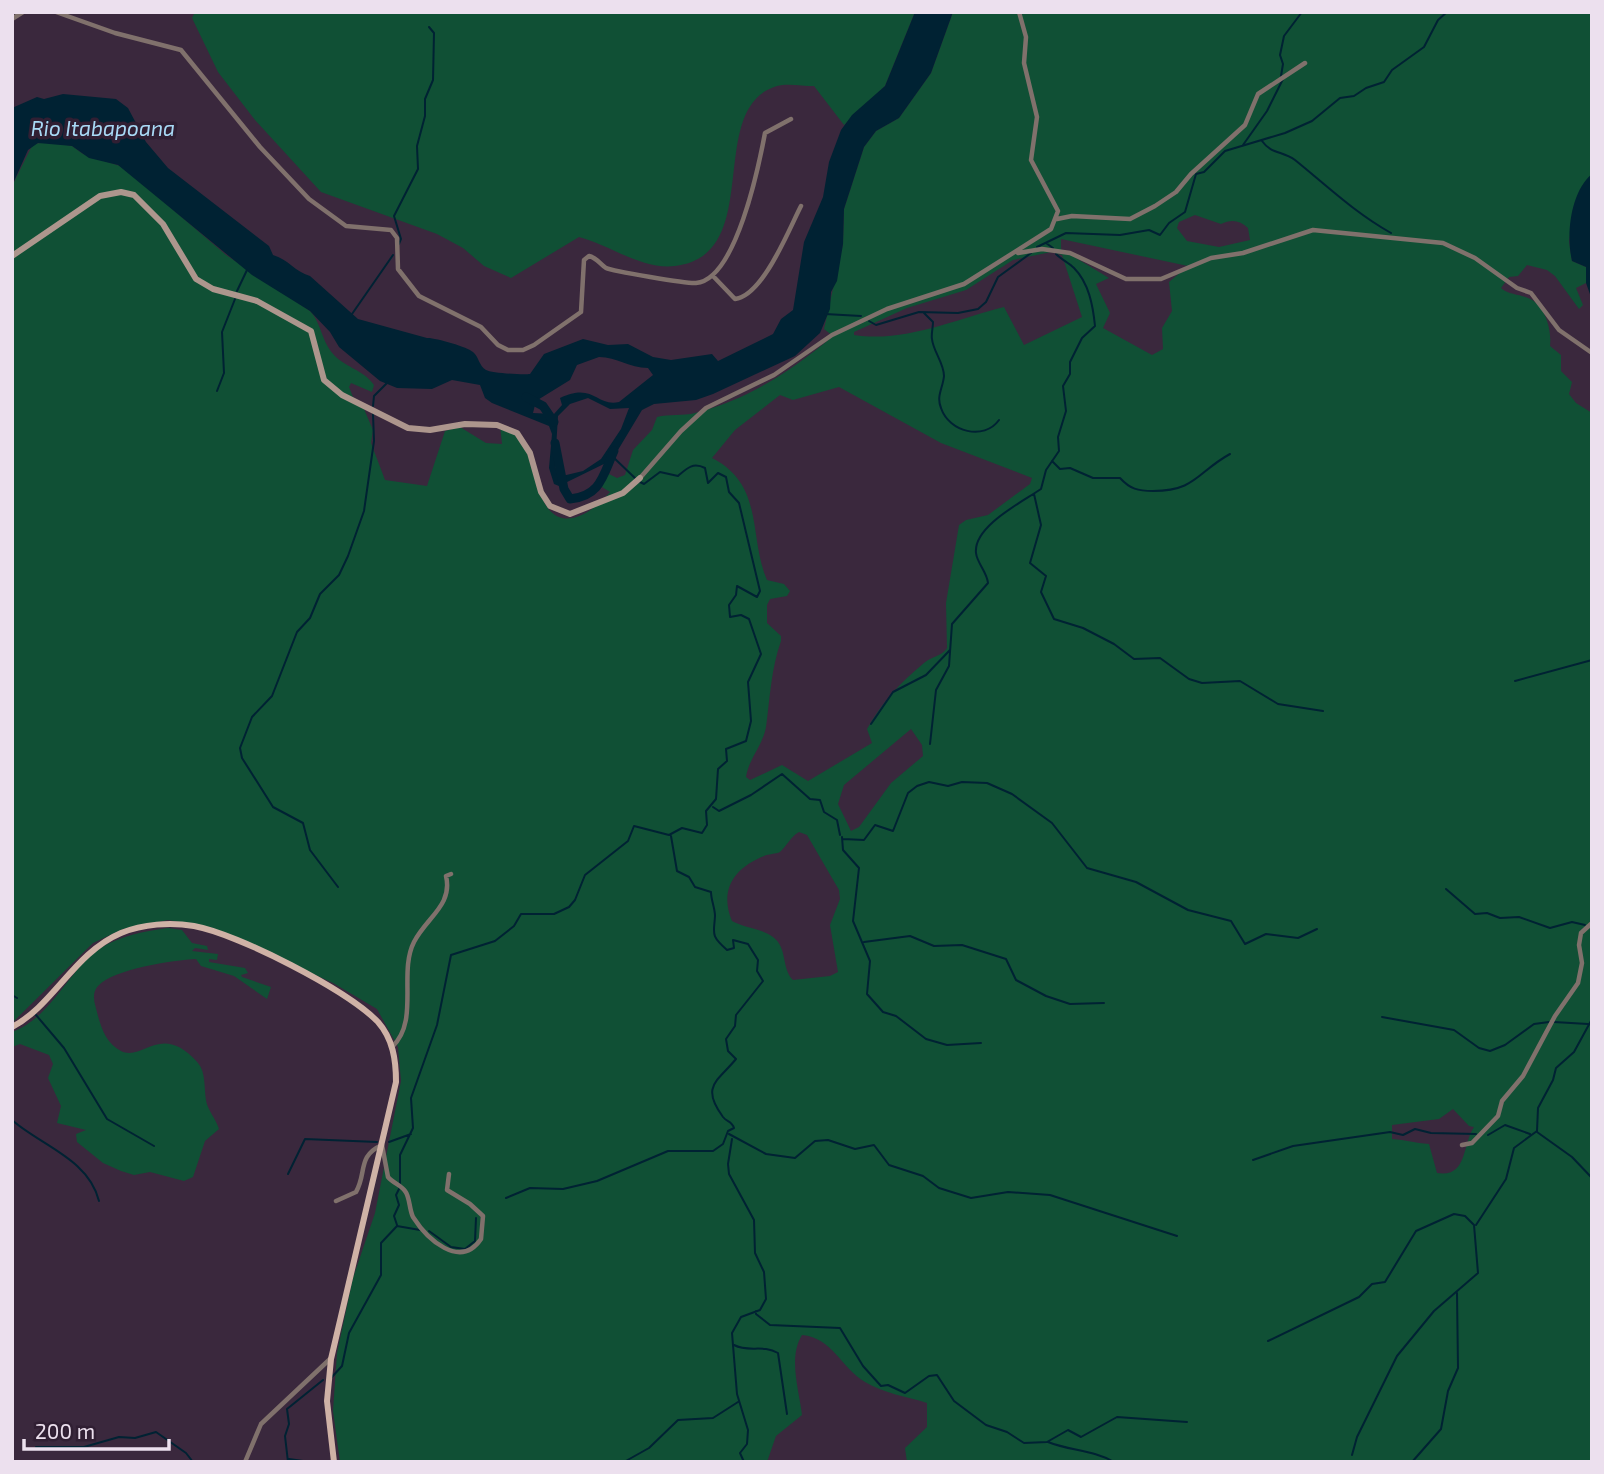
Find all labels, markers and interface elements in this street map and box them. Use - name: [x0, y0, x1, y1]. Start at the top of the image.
- water label: Rio Itabapoana: [31, 115, 175, 140]
- scale bar: [24, 1408, 170, 1452]
- text: 200 m: [35, 1418, 95, 1443]

